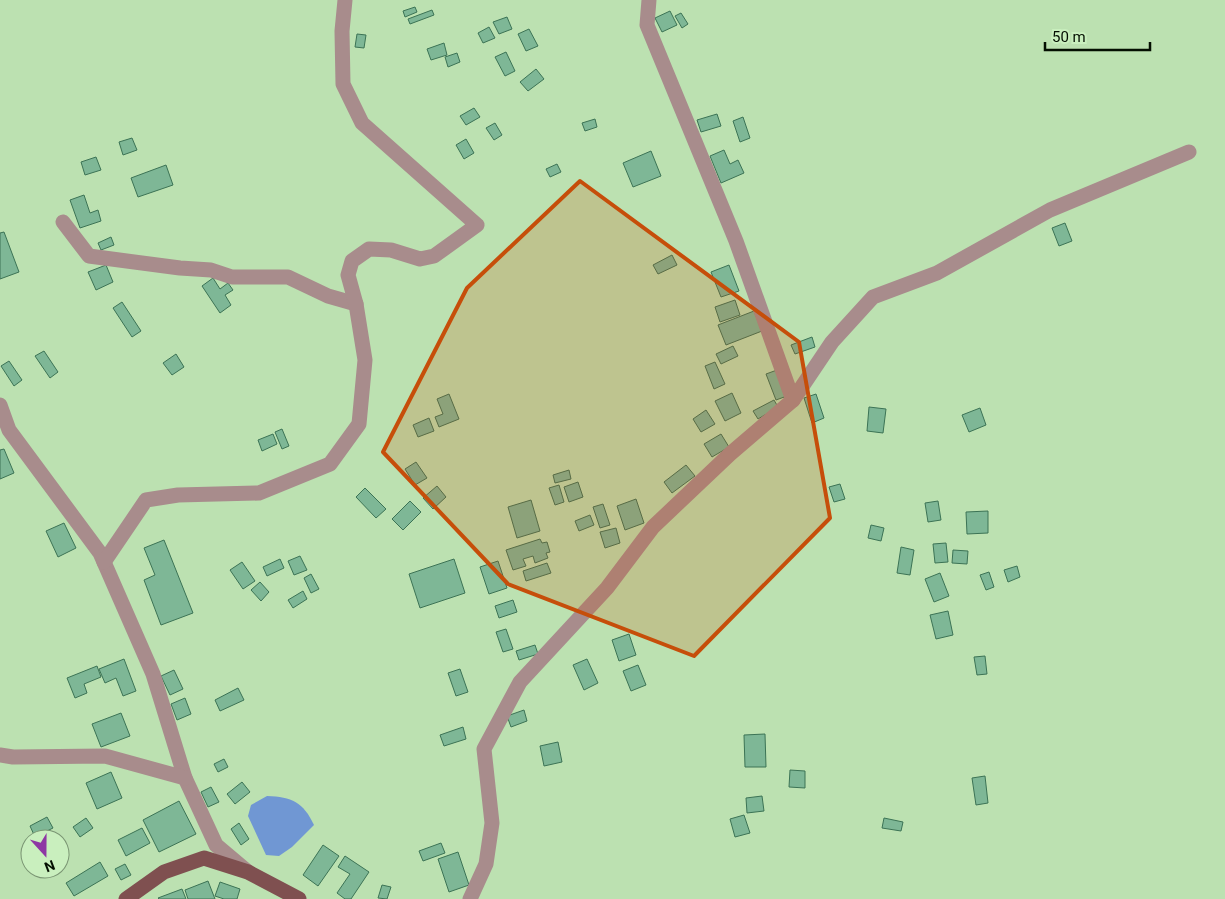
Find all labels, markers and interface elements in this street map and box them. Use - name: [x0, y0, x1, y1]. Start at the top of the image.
- scale bar: [1045, 20, 1150, 52]
- text: 50 m: [1052, 28, 1086, 46]
- north arrow: [20, 829, 70, 879]
- text: N: [42, 857, 57, 875]

